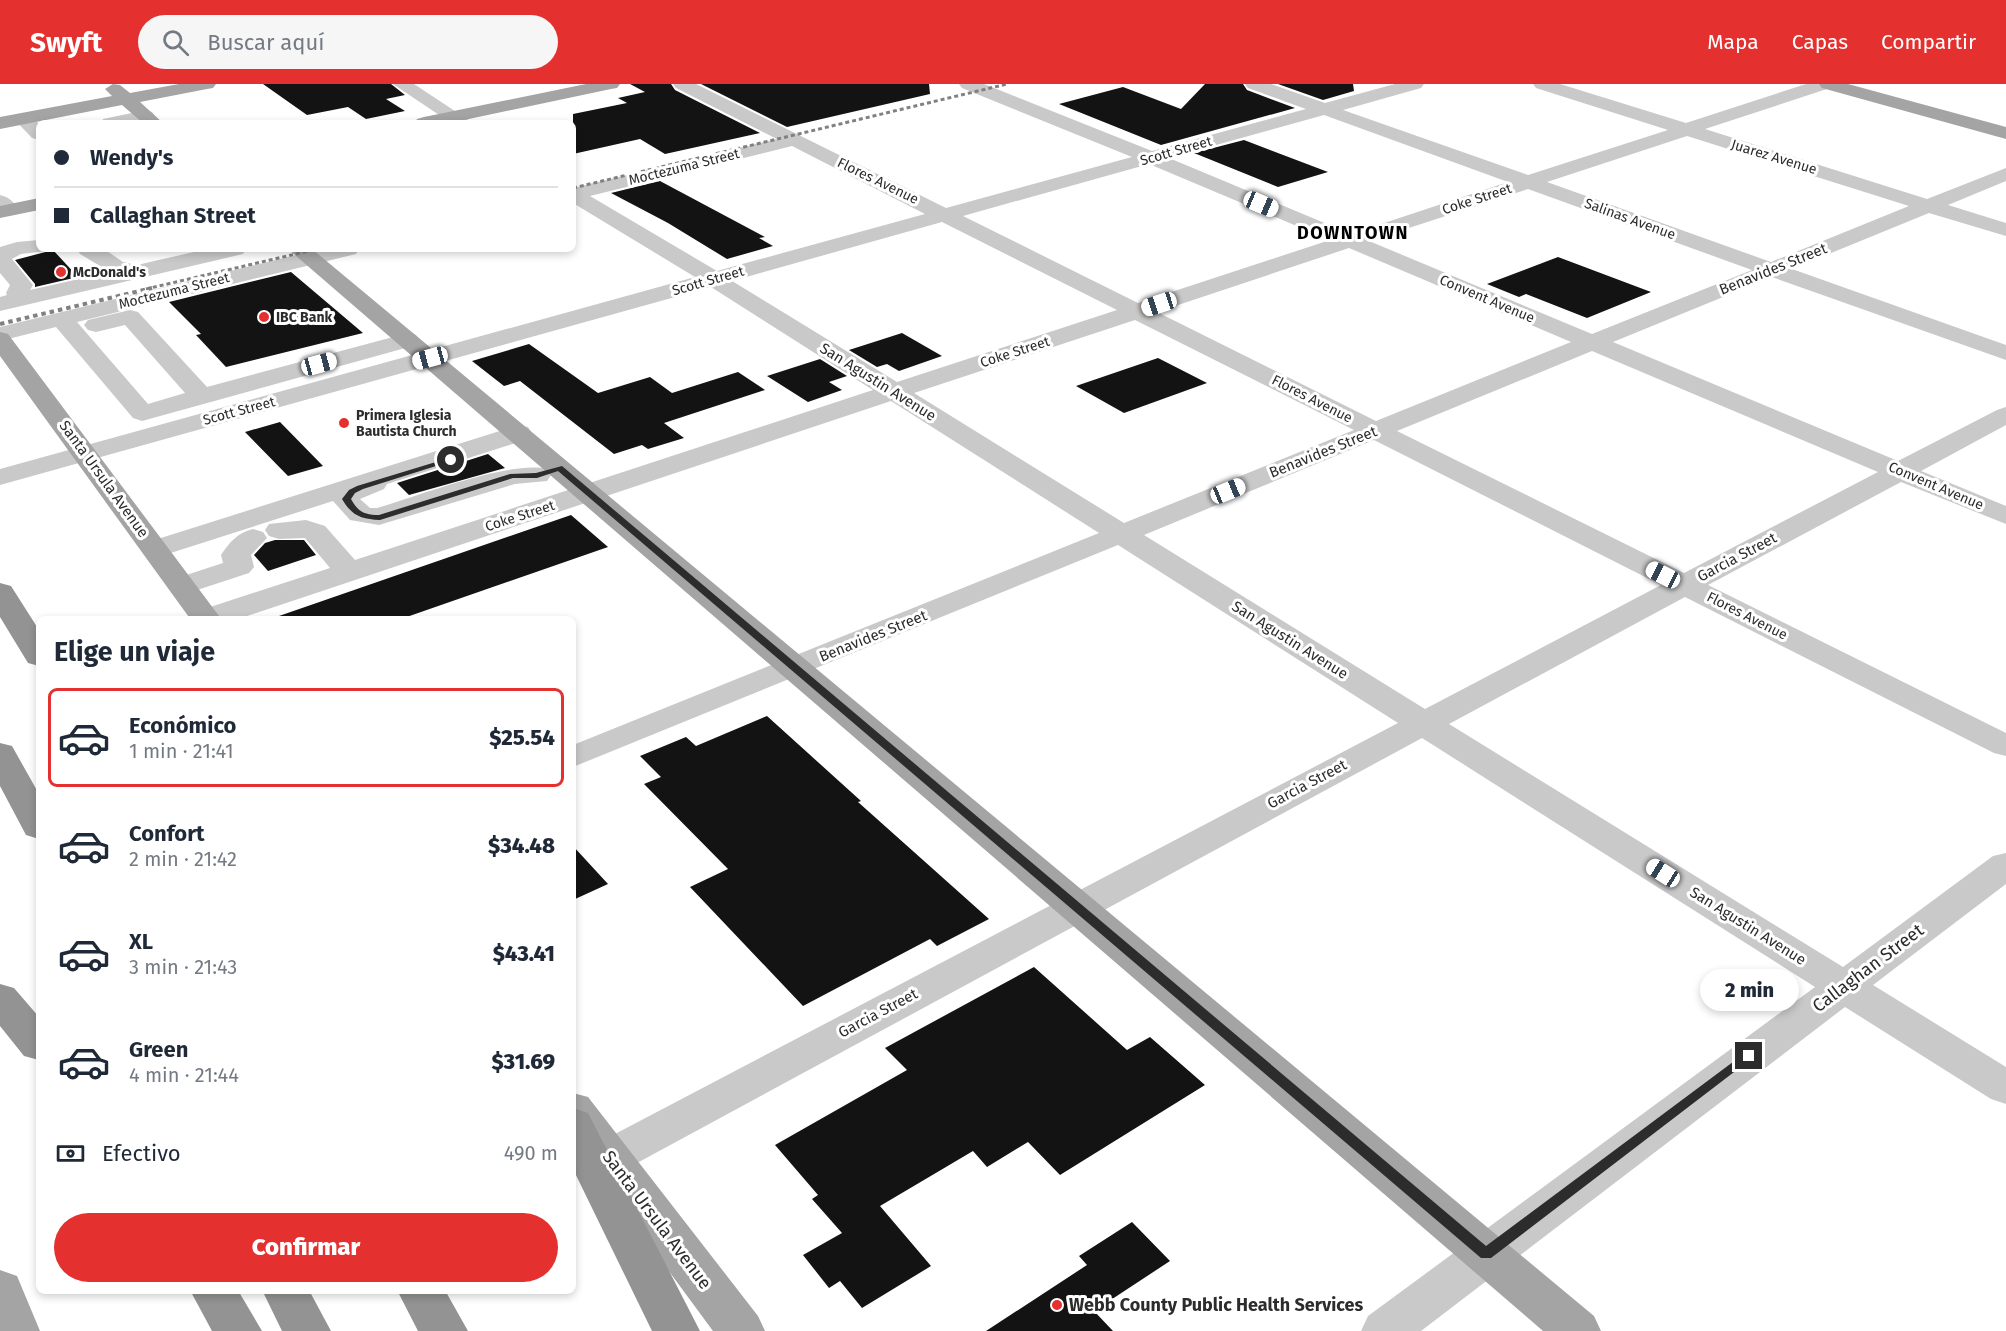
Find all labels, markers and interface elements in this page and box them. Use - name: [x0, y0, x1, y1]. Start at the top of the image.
- search box: [138, 15, 558, 69]
- text: Swyft: [30, 26, 102, 59]
- icon: search: [159, 26, 192, 59]
- text: Buscar aquí: [207, 29, 324, 56]
- text: Mapa: [1707, 29, 1759, 55]
- text: Capas: [1792, 29, 1848, 55]
- text: Compartir: [1881, 29, 1976, 55]
- street label: Scott Street: [1138, 132, 1215, 169]
- street label: Juarez Avenue: [1729, 136, 1819, 178]
- text: Wendy's: [90, 144, 174, 171]
- street label: Moctezuma Street: [627, 145, 742, 189]
- street label: Flores Avenue: [835, 154, 921, 208]
- street label: Coke Street: [1440, 179, 1515, 218]
- car: [1241, 189, 1281, 219]
- street label: Salinas Avenue: [1582, 195, 1678, 243]
- text: Callaghan Street: [90, 202, 256, 229]
- district label: DOWNTOWN: [1297, 222, 1409, 244]
- street label: Benavides Street: [1717, 239, 1830, 299]
- street label: Scott Street: [670, 262, 747, 299]
- place label: McDonald's: [73, 264, 146, 281]
- marker: McDonald's: [54, 265, 68, 279]
- street label: Moctezuma Street: [117, 269, 232, 313]
- street label: Convent Avenue: [1437, 271, 1537, 327]
- car: [1139, 290, 1179, 318]
- place label: IBC Bank: [276, 309, 332, 326]
- marker: IBC Bank: [257, 310, 271, 324]
- street label: Coke Street: [978, 332, 1053, 371]
- street label: San Agustin Avenue: [817, 339, 939, 425]
- car: [410, 345, 450, 371]
- car: [299, 351, 339, 377]
- street label: Flores Avenue: [1269, 371, 1355, 427]
- street label: Scott Street: [201, 393, 278, 429]
- place label: Primera Iglesia Bautista Church: [356, 407, 457, 440]
- marker: Primera Iglesia Bautista Church: [337, 416, 351, 430]
- street label: Santa Ursula Avenue: [56, 417, 152, 541]
- street label: Benavides Street: [1267, 422, 1380, 482]
- route start: [437, 446, 464, 473]
- street label: Convent Avenue: [1886, 458, 1986, 514]
- car: [1208, 476, 1248, 506]
- street label: Coke Street: [483, 496, 558, 535]
- street label: Garcia Street: [1694, 528, 1780, 585]
- car: [1643, 559, 1683, 591]
- street label: Flores Avenue: [1704, 588, 1790, 644]
- street label: San Agustin Avenue: [1229, 597, 1351, 683]
- street label: Benavides Street: [817, 606, 930, 666]
- text: Elige un viaje: [54, 636, 215, 668]
- icon: car: [57, 711, 111, 765]
- text: Económico: [129, 712, 236, 739]
- text: $25.54: [489, 724, 555, 751]
- text: 1 min · 21:41: [129, 739, 234, 763]
- street label: Garcia Street: [1264, 755, 1350, 812]
- icon: car: [57, 819, 111, 873]
- text: Confort: [129, 820, 205, 847]
- text: $34.48: [488, 832, 555, 859]
- text: 2 min · 21:42: [129, 847, 237, 871]
- car: [1643, 856, 1683, 890]
- street label: San Agustin Avenue: [1687, 883, 1809, 969]
- street label: Callaghan Street: [1808, 919, 1928, 1017]
- icon: car: [57, 927, 111, 981]
- text: XL: [129, 928, 153, 955]
- text: $43.41: [493, 940, 555, 967]
- text: 3 min · 21:43: [129, 955, 237, 979]
- callout: 2 min: [1700, 969, 1798, 1011]
- text: 2 min: [1725, 978, 1774, 1002]
- street label: Garcia Street: [835, 984, 921, 1041]
- icon: car: [57, 1035, 111, 1089]
- text: Green: [129, 1036, 188, 1063]
- route end: [1735, 1042, 1762, 1069]
- text: $31.69: [491, 1048, 555, 1075]
- text: 4 min · 21:44: [129, 1063, 239, 1087]
- icon: cash: [54, 1137, 87, 1170]
- text: Efectivo: [102, 1140, 181, 1167]
- text: 490 m: [504, 1141, 558, 1165]
- street label: Santa Ursula Avenue: [598, 1146, 716, 1294]
- button: Confirmar: [54, 1213, 558, 1282]
- place label: Webb County Public Health Services: [1069, 1294, 1363, 1316]
- marker: Webb County Public Health Services: [1050, 1298, 1064, 1312]

